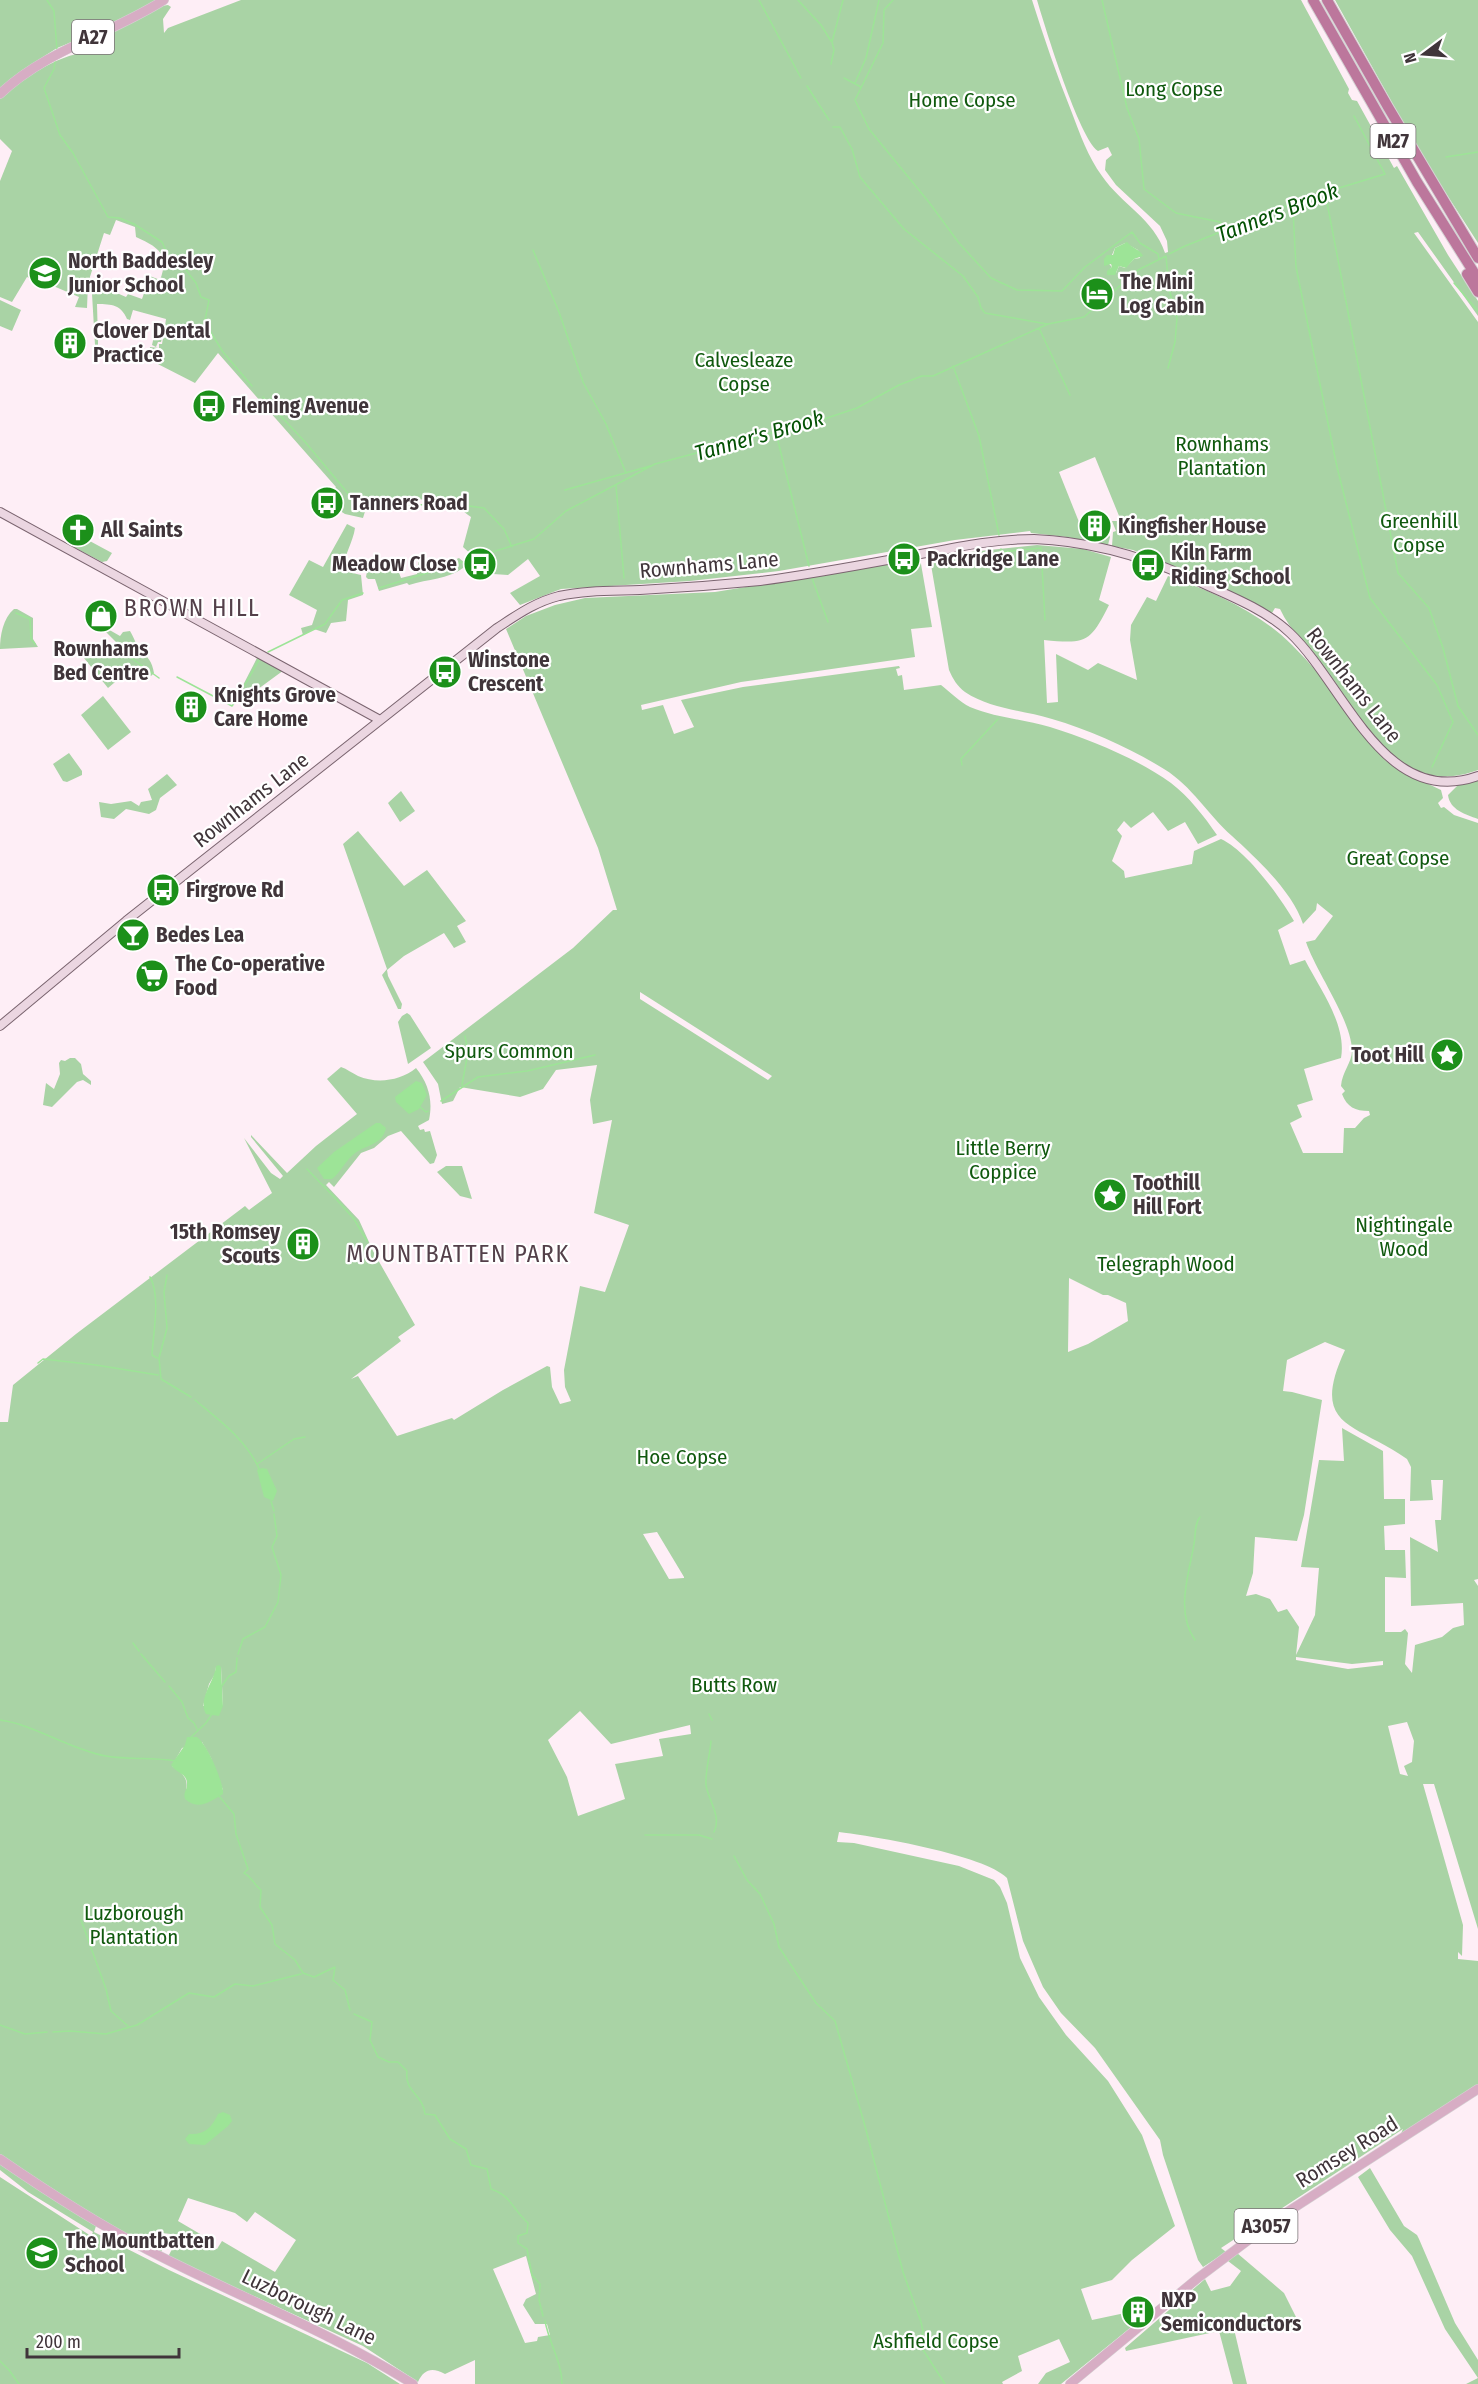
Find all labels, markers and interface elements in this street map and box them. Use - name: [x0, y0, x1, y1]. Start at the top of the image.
- road number: A27: [72, 20, 114, 54]
- north arrow: [1394, 24, 1454, 84]
- text: N: [1400, 51, 1421, 65]
- park label: Long Copse: [1125, 76, 1223, 102]
- park label: Home Copse: [908, 87, 1016, 113]
- road number: M27: [1370, 124, 1416, 158]
- water label: Tanners Brook: [1212, 177, 1342, 248]
- place label: North Baddesley Junior School: [67, 248, 214, 298]
- school or university icon: North Baddesley Junior School: [27, 255, 63, 291]
- place label: The Mini Log Cabin: [1120, 269, 1204, 319]
- hotel icon: The Mini Log Cabin: [1079, 276, 1115, 312]
- place label: Clover Dental Practice: [93, 318, 210, 368]
- building icon: Clover Dental Practice: [52, 325, 88, 361]
- park label: Calvesleaze Copse: [695, 347, 793, 397]
- bus stop icon: Fleming Avenue: [191, 388, 227, 424]
- place label: Fleming Avenue: [232, 393, 369, 419]
- water label: Tanner's Brook: [691, 404, 827, 467]
- park label: Rownhams Plantation: [1175, 431, 1269, 481]
- bus stop icon: Tanners Road: [309, 485, 345, 521]
- place label: Tanners Road: [350, 490, 468, 516]
- building icon: Kingfisher House: [1077, 508, 1113, 544]
- park label: Greenhill Copse: [1380, 508, 1458, 558]
- church icon: All Saints: [60, 512, 96, 548]
- place label: Kingfisher House: [1118, 513, 1266, 539]
- place label: All Saints: [100, 517, 183, 543]
- place label: Kiln Farm Riding School: [1171, 540, 1290, 590]
- bus stop icon: Packridge Lane: [886, 541, 922, 577]
- bus stop icon: Meadow Close: [462, 546, 498, 582]
- street label: Rownhams Lane: [638, 546, 780, 584]
- place label: Packridge Lane: [927, 546, 1059, 572]
- bus stop icon: Kiln Farm Riding School: [1130, 547, 1166, 583]
- place label: Meadow Close: [332, 551, 457, 577]
- district label: BROWN HILL: [124, 594, 260, 622]
- shop icon: Rownhams Bed Centre: [83, 598, 119, 634]
- street label: Rownhams Lane: [1301, 622, 1407, 748]
- place label: Rownhams Bed Centre: [53, 636, 149, 686]
- place label: Winstone Crescent: [468, 647, 550, 697]
- bus stop icon: Winstone Crescent: [427, 654, 463, 690]
- place label: Knights Grove Care Home: [214, 682, 336, 732]
- building icon: Knights Grove Care Home: [173, 689, 209, 725]
- street label: Rownhams Lane: [188, 747, 314, 853]
- park label: Great Copse: [1347, 845, 1449, 871]
- bus stop icon: Firgrove Rd: [145, 872, 181, 908]
- place label: Firgrove Rd: [186, 877, 284, 903]
- bar icon: Bedes Lea: [115, 917, 151, 953]
- place label: Bedes Lea: [156, 922, 244, 948]
- place label: The Co-operative Food: [175, 951, 325, 1001]
- supermarket icon: The Co-operative Food: [134, 958, 170, 994]
- place icon: Toot Hill: [1429, 1037, 1465, 1073]
- park label: Spurs Common: [444, 1038, 574, 1064]
- place label: Toot Hill: [1351, 1042, 1424, 1068]
- park label: Little Berry Coppice: [956, 1135, 1051, 1185]
- place label: Toothill Hill Fort: [1133, 1170, 1202, 1220]
- place icon: Toothill Hill Fort: [1092, 1177, 1128, 1213]
- park label: Nightingale Wood: [1355, 1212, 1453, 1262]
- place label: 15th Romsey Scouts: [170, 1219, 281, 1269]
- building icon: 15th Romsey Scouts: [285, 1226, 321, 1262]
- district label: MOUNTBATTEN PARK: [346, 1240, 570, 1268]
- park label: Telegraph Wood: [1097, 1251, 1235, 1277]
- park label: Hoe Copse: [637, 1444, 727, 1470]
- park label: Butts Row: [691, 1672, 777, 1698]
- park label: Luzborough Plantation: [84, 1900, 184, 1950]
- street label: Romsey Road: [1291, 2110, 1403, 2194]
- road number: A3057: [1234, 2209, 1298, 2243]
- place label: The Mountbatten School: [65, 2228, 215, 2278]
- school or university icon: The Mountbatten School: [24, 2235, 60, 2271]
- street label: Luzborough Lane: [238, 2263, 380, 2351]
- place label: NXP Semiconductors: [1161, 2287, 1301, 2337]
- building icon: NXP Semiconductors: [1120, 2294, 1156, 2330]
- scale bar: [27, 2321, 178, 2359]
- park label: Ashfield Copse: [873, 2328, 999, 2354]
- text: 200 m: [36, 2331, 81, 2353]

